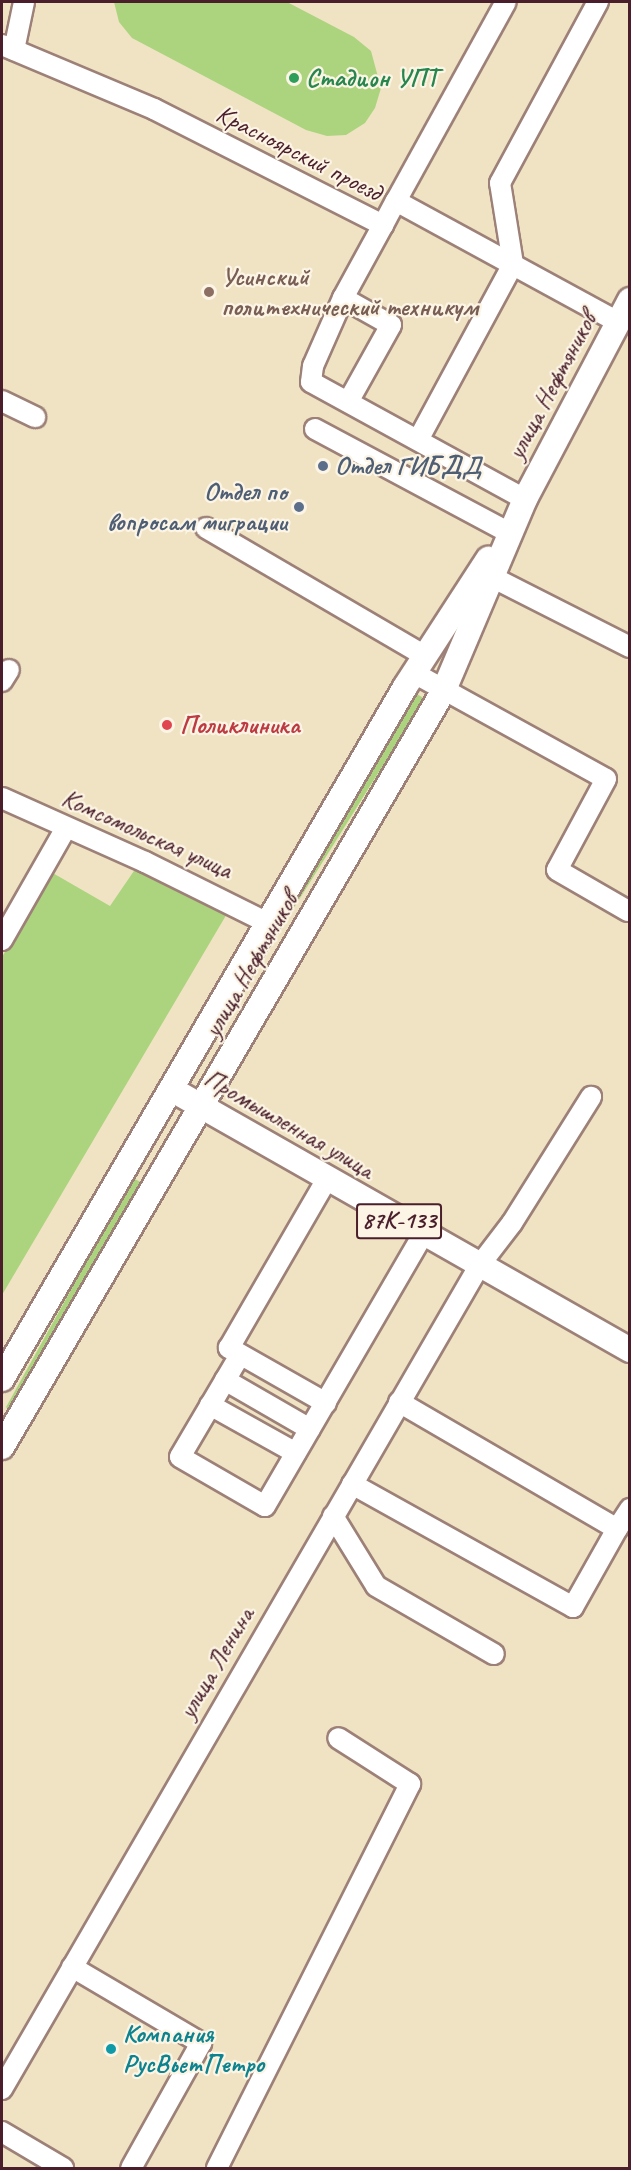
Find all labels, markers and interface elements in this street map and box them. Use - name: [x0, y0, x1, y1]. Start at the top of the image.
- place label: Стадион УПТ: [306, 62, 438, 94]
- marker: Стадион УПТ: [287, 71, 301, 85]
- street label: Красноярский проезд: [211, 98, 387, 208]
- place label: Усинский политехнический техникум: [221, 261, 478, 322]
- marker: Усинский политехнический техникум: [202, 285, 216, 299]
- street label: улица Нефтяников: [500, 306, 604, 466]
- place label: Отдел ГИБДД: [335, 450, 481, 482]
- marker: Отдел ГИБДД: [316, 459, 330, 473]
- place label: Отдел по вопросам миграции: [108, 476, 287, 538]
- marker: Отдел по вопросам миграции: [292, 500, 306, 514]
- place label: Поликлиника: [180, 709, 300, 741]
- marker: Поликлиника: [158, 716, 176, 734]
- street label: Комсомольская улица: [56, 782, 238, 886]
- street label: улица Нефтяников: [197, 886, 305, 1044]
- street label: Промышленная улица: [198, 1062, 380, 1186]
- road number: 87К-133: [356, 1200, 442, 1242]
- street label: улица Ленина: [172, 1602, 260, 1724]
- place label: Компания РусВьетПетро: [123, 2018, 264, 2080]
- marker: Компания РусВьетПетро: [104, 2042, 118, 2056]

